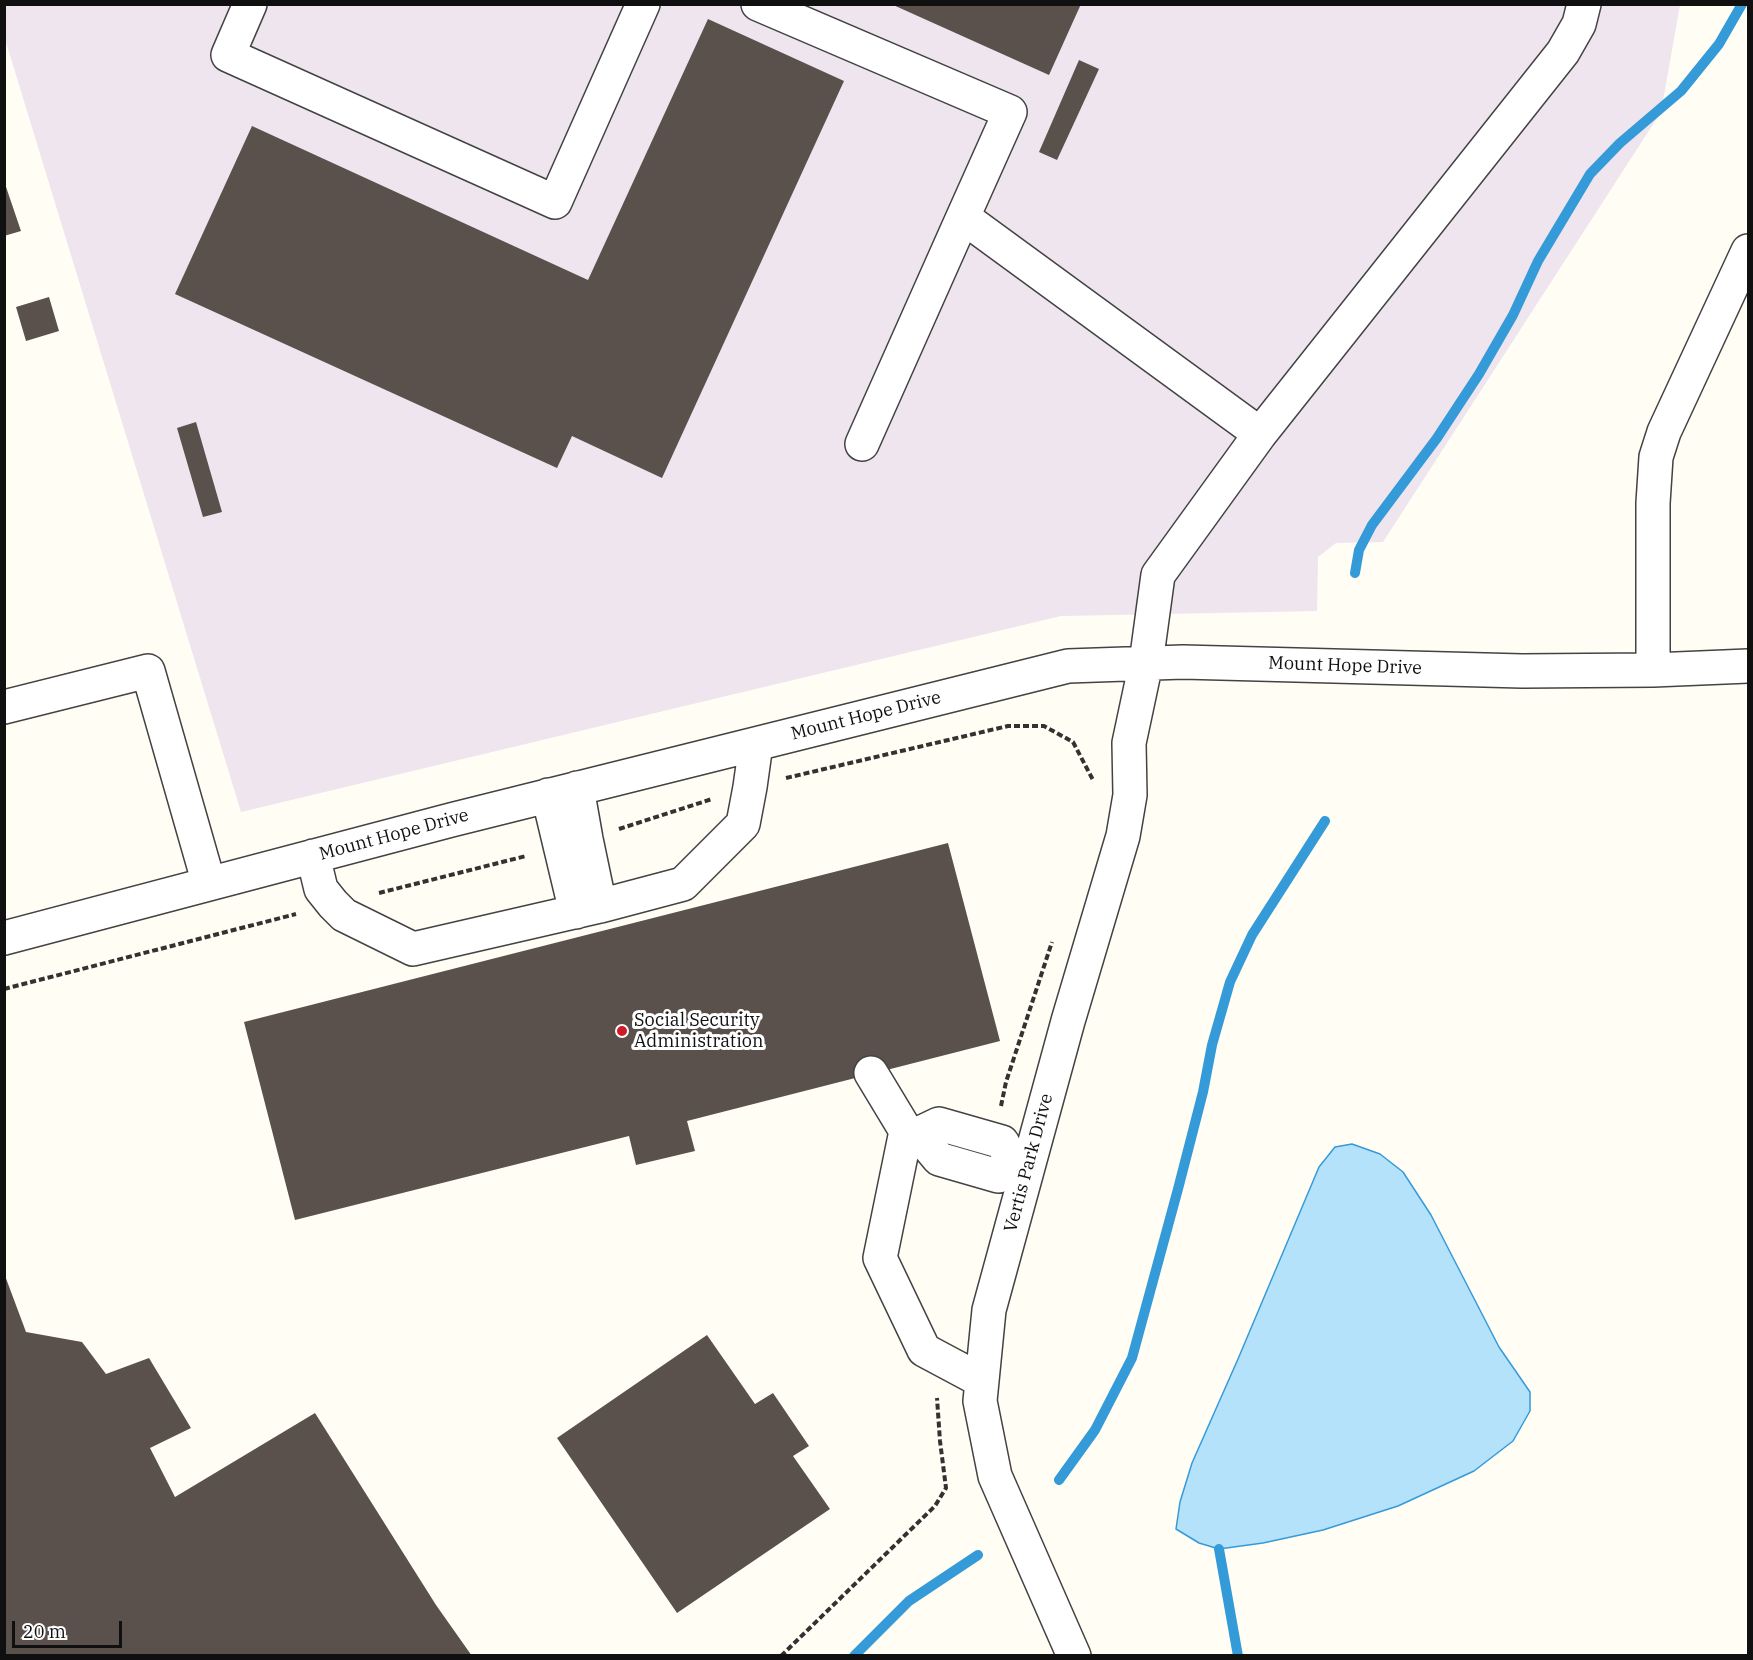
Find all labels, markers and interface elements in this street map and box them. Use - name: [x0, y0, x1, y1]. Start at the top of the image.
- street label: Mount Hope Drive: [1268, 653, 1422, 679]
- street label: Mount Hope Drive: [789, 687, 943, 745]
- street label: Mount Hope Drive: [317, 805, 471, 865]
- place label: Social Security Administration: [634, 1010, 764, 1052]
- marker: Social Security Administration: [615, 1024, 629, 1038]
- street label: Vertis Park Drive: [1000, 1091, 1058, 1235]
- scale bar: [15, 1609, 124, 1647]
- text: 20 m: [23, 1620, 66, 1643]

